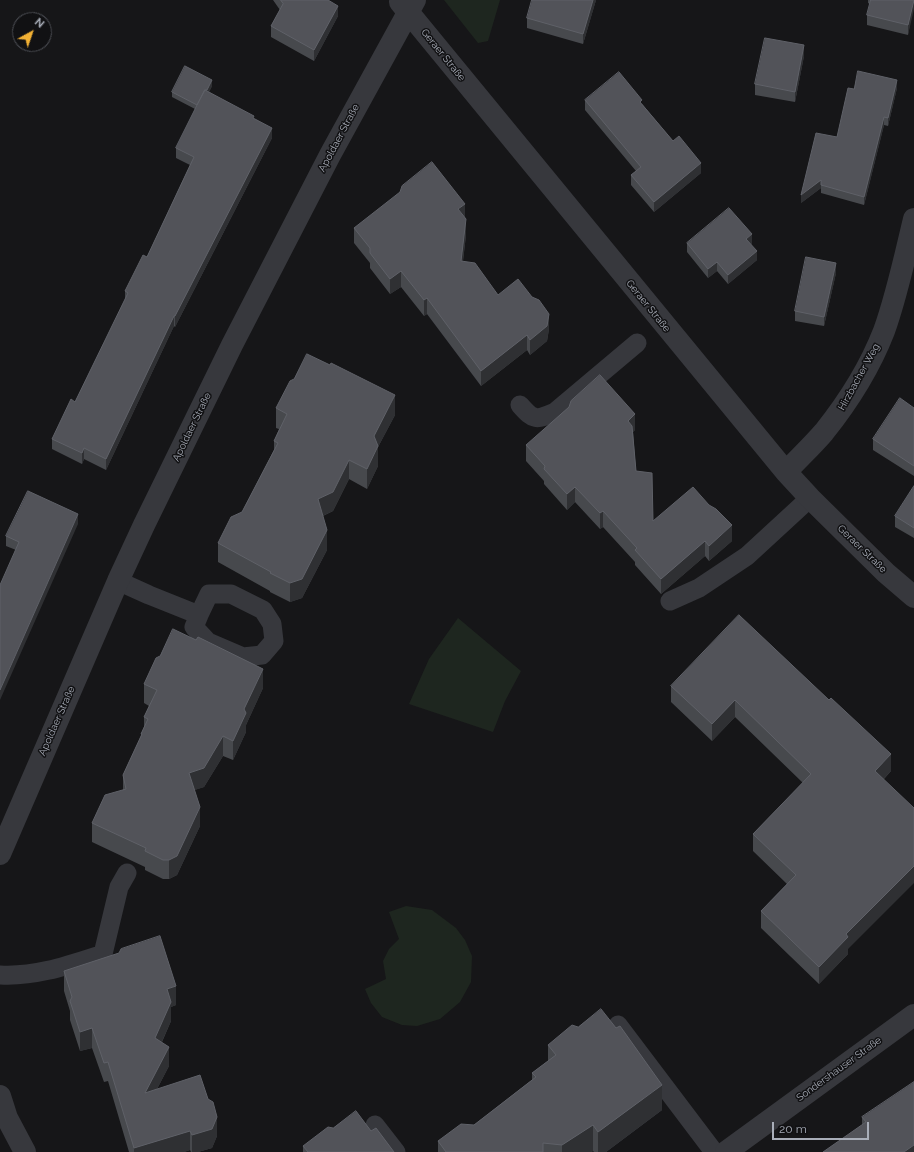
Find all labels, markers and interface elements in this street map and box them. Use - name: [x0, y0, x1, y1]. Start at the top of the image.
- north arrow: [12, 12, 52, 52]
- text: N: [32, 16, 47, 31]
- street label: Geraer Straße: [418, 27, 468, 83]
- street label: Apoldaer Straße: [316, 102, 362, 174]
- street label: Geraer Straße: [623, 278, 673, 334]
- street label: Hirzbacher Weg: [836, 341, 882, 413]
- street label: Apoldaer Straße: [170, 391, 214, 463]
- street label: Geraer Straße: [835, 523, 889, 575]
- street label: Apoldaer Straße: [36, 684, 78, 758]
- street label: Sondershauser Straße: [794, 1034, 884, 1104]
- scale bar: [774, 1114, 871, 1140]
- text: 20 m: [779, 1122, 807, 1136]

